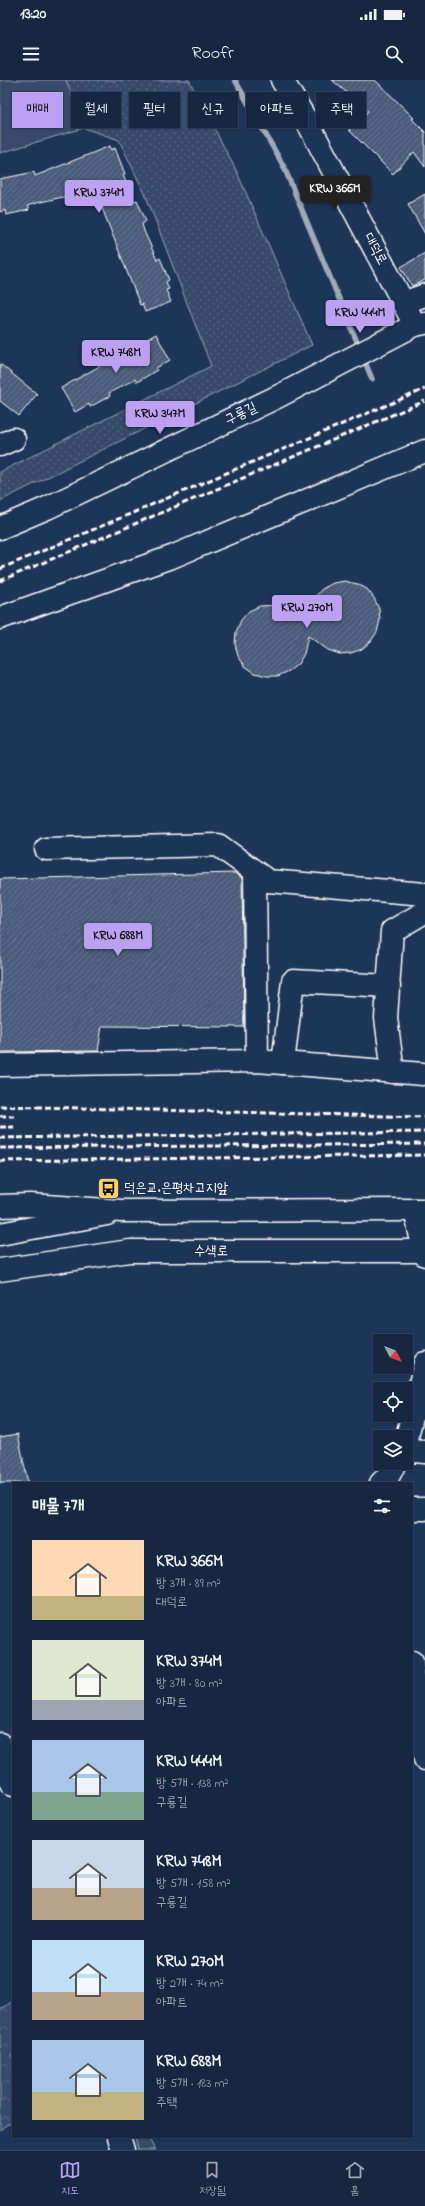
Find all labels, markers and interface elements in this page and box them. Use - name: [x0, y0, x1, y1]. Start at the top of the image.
- text: 13:20: [20, 3, 46, 25]
- text: Roofr: [191, 41, 234, 67]
- icon: menu: [20, 43, 42, 65]
- icon: search: [383, 43, 405, 65]
- chip: 매매: [12, 92, 63, 128]
- chip: 월세: [71, 92, 121, 128]
- chip: 필터: [129, 92, 180, 128]
- chip: 신규: [188, 92, 238, 128]
- chip: 아파트: [246, 92, 308, 128]
- chip: 주택: [316, 92, 366, 128]
- pin: KRW 366M: [294, 176, 376, 210]
- text: KRW 366M: [309, 179, 361, 198]
- pin: KRW 374M: [58, 180, 140, 214]
- text: KRW 374M: [74, 183, 124, 202]
- street label: 대덕로: [358, 229, 392, 269]
- pin: KRW 444M: [319, 300, 401, 334]
- text: KRW 444M: [335, 303, 385, 322]
- pin: KRW 748M: [75, 340, 157, 374]
- text: KRW 748M: [91, 343, 141, 362]
- street label: 구룡길: [221, 397, 261, 431]
- pin: KRW 347M: [119, 401, 201, 435]
- text: KRW 347M: [135, 404, 185, 423]
- pin: KRW 270M: [266, 595, 348, 629]
- text: KRW 270M: [281, 598, 333, 617]
- pin: KRW 688M: [77, 923, 159, 957]
- text: KRW 688M: [93, 926, 143, 945]
- bus stop icon: 덕은교.은평차고지앞: [95, 1175, 121, 1201]
- place label: 덕은교.은평차고지앞: [124, 1178, 228, 1199]
- street label: 수색로: [194, 1241, 228, 1262]
- north arrow: [373, 1334, 413, 1374]
- map controls: [373, 1334, 413, 1470]
- button: locate: [373, 1382, 413, 1422]
- button: layers: [373, 1430, 413, 1470]
- text: 매물 7개: [32, 1494, 84, 1519]
- icon: filters: [371, 1495, 393, 1517]
- text: KRW 366M: [156, 1549, 223, 1574]
- icon: home: [64, 1556, 112, 1604]
- text: 방 3개 · 89 m²: [156, 1574, 221, 1593]
- text: 대덕로: [156, 1593, 187, 1612]
- text: KRW 374M: [156, 1649, 222, 1674]
- icon: home: [64, 1656, 112, 1704]
- text: 방 3개 · 80 m²: [156, 1674, 223, 1693]
- text: 아파트: [156, 1693, 187, 1712]
- text: KRW 444M: [156, 1749, 222, 1774]
- icon: home: [64, 1756, 112, 1804]
- text: 방 5개 · 138 m²: [156, 1774, 228, 1793]
- text: 구룡길: [156, 1793, 187, 1812]
- text: KRW 748M: [156, 1849, 222, 1874]
- icon: home: [64, 1856, 112, 1904]
- text: 방 5개 · 158 m²: [156, 1874, 231, 1893]
- text: 구룡길: [156, 1893, 187, 1912]
- text: KRW 270M: [156, 1949, 224, 1974]
- icon: home: [64, 1956, 112, 2004]
- text: 방 2개 · 74 m²: [156, 1974, 224, 1993]
- text: 아파트: [156, 1993, 187, 2012]
- text: KRW 688M: [156, 2049, 222, 2074]
- icon: home: [64, 2056, 112, 2104]
- text: 방 5개 · 183 m²: [156, 2074, 228, 2093]
- text: 주택: [156, 2093, 177, 2112]
- tab: 지도: [59, 2159, 81, 2199]
- tab: 저장됨: [199, 2159, 226, 2199]
- tab: 홈: [344, 2159, 366, 2199]

